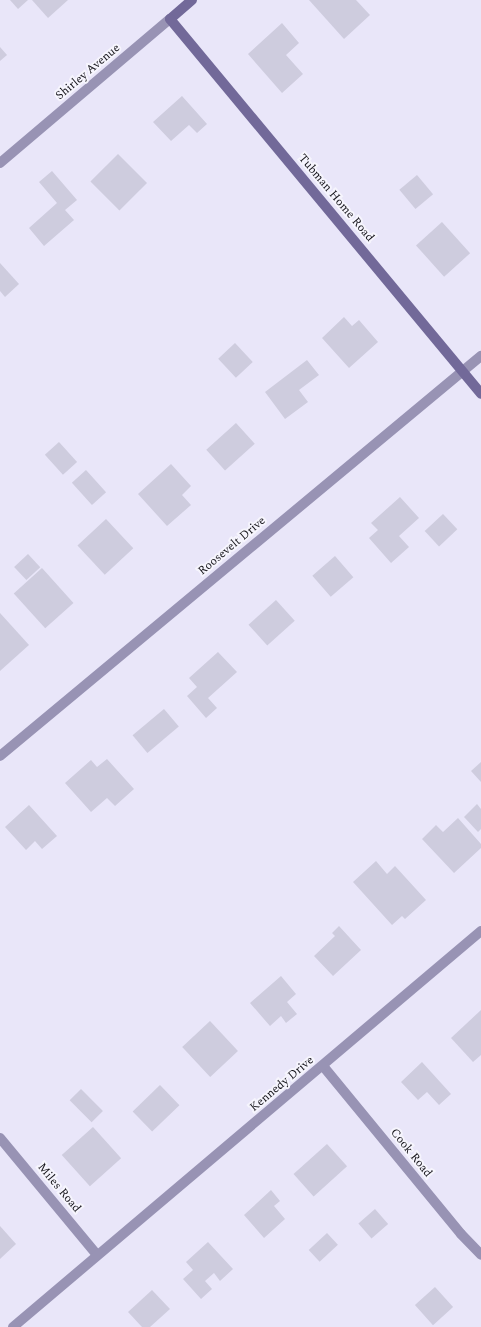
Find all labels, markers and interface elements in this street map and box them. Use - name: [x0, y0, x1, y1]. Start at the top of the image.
- street label: Shirley Avenue: [53, 41, 123, 103]
- street label: Tubman Home Road: [295, 151, 377, 245]
- street label: Roosevelt Drive: [195, 514, 269, 578]
- street label: Kennedy Drive: [247, 1053, 317, 1115]
- street label: Cook Road: [387, 1126, 435, 1180]
- street label: Miles Road: [34, 1160, 84, 1216]

